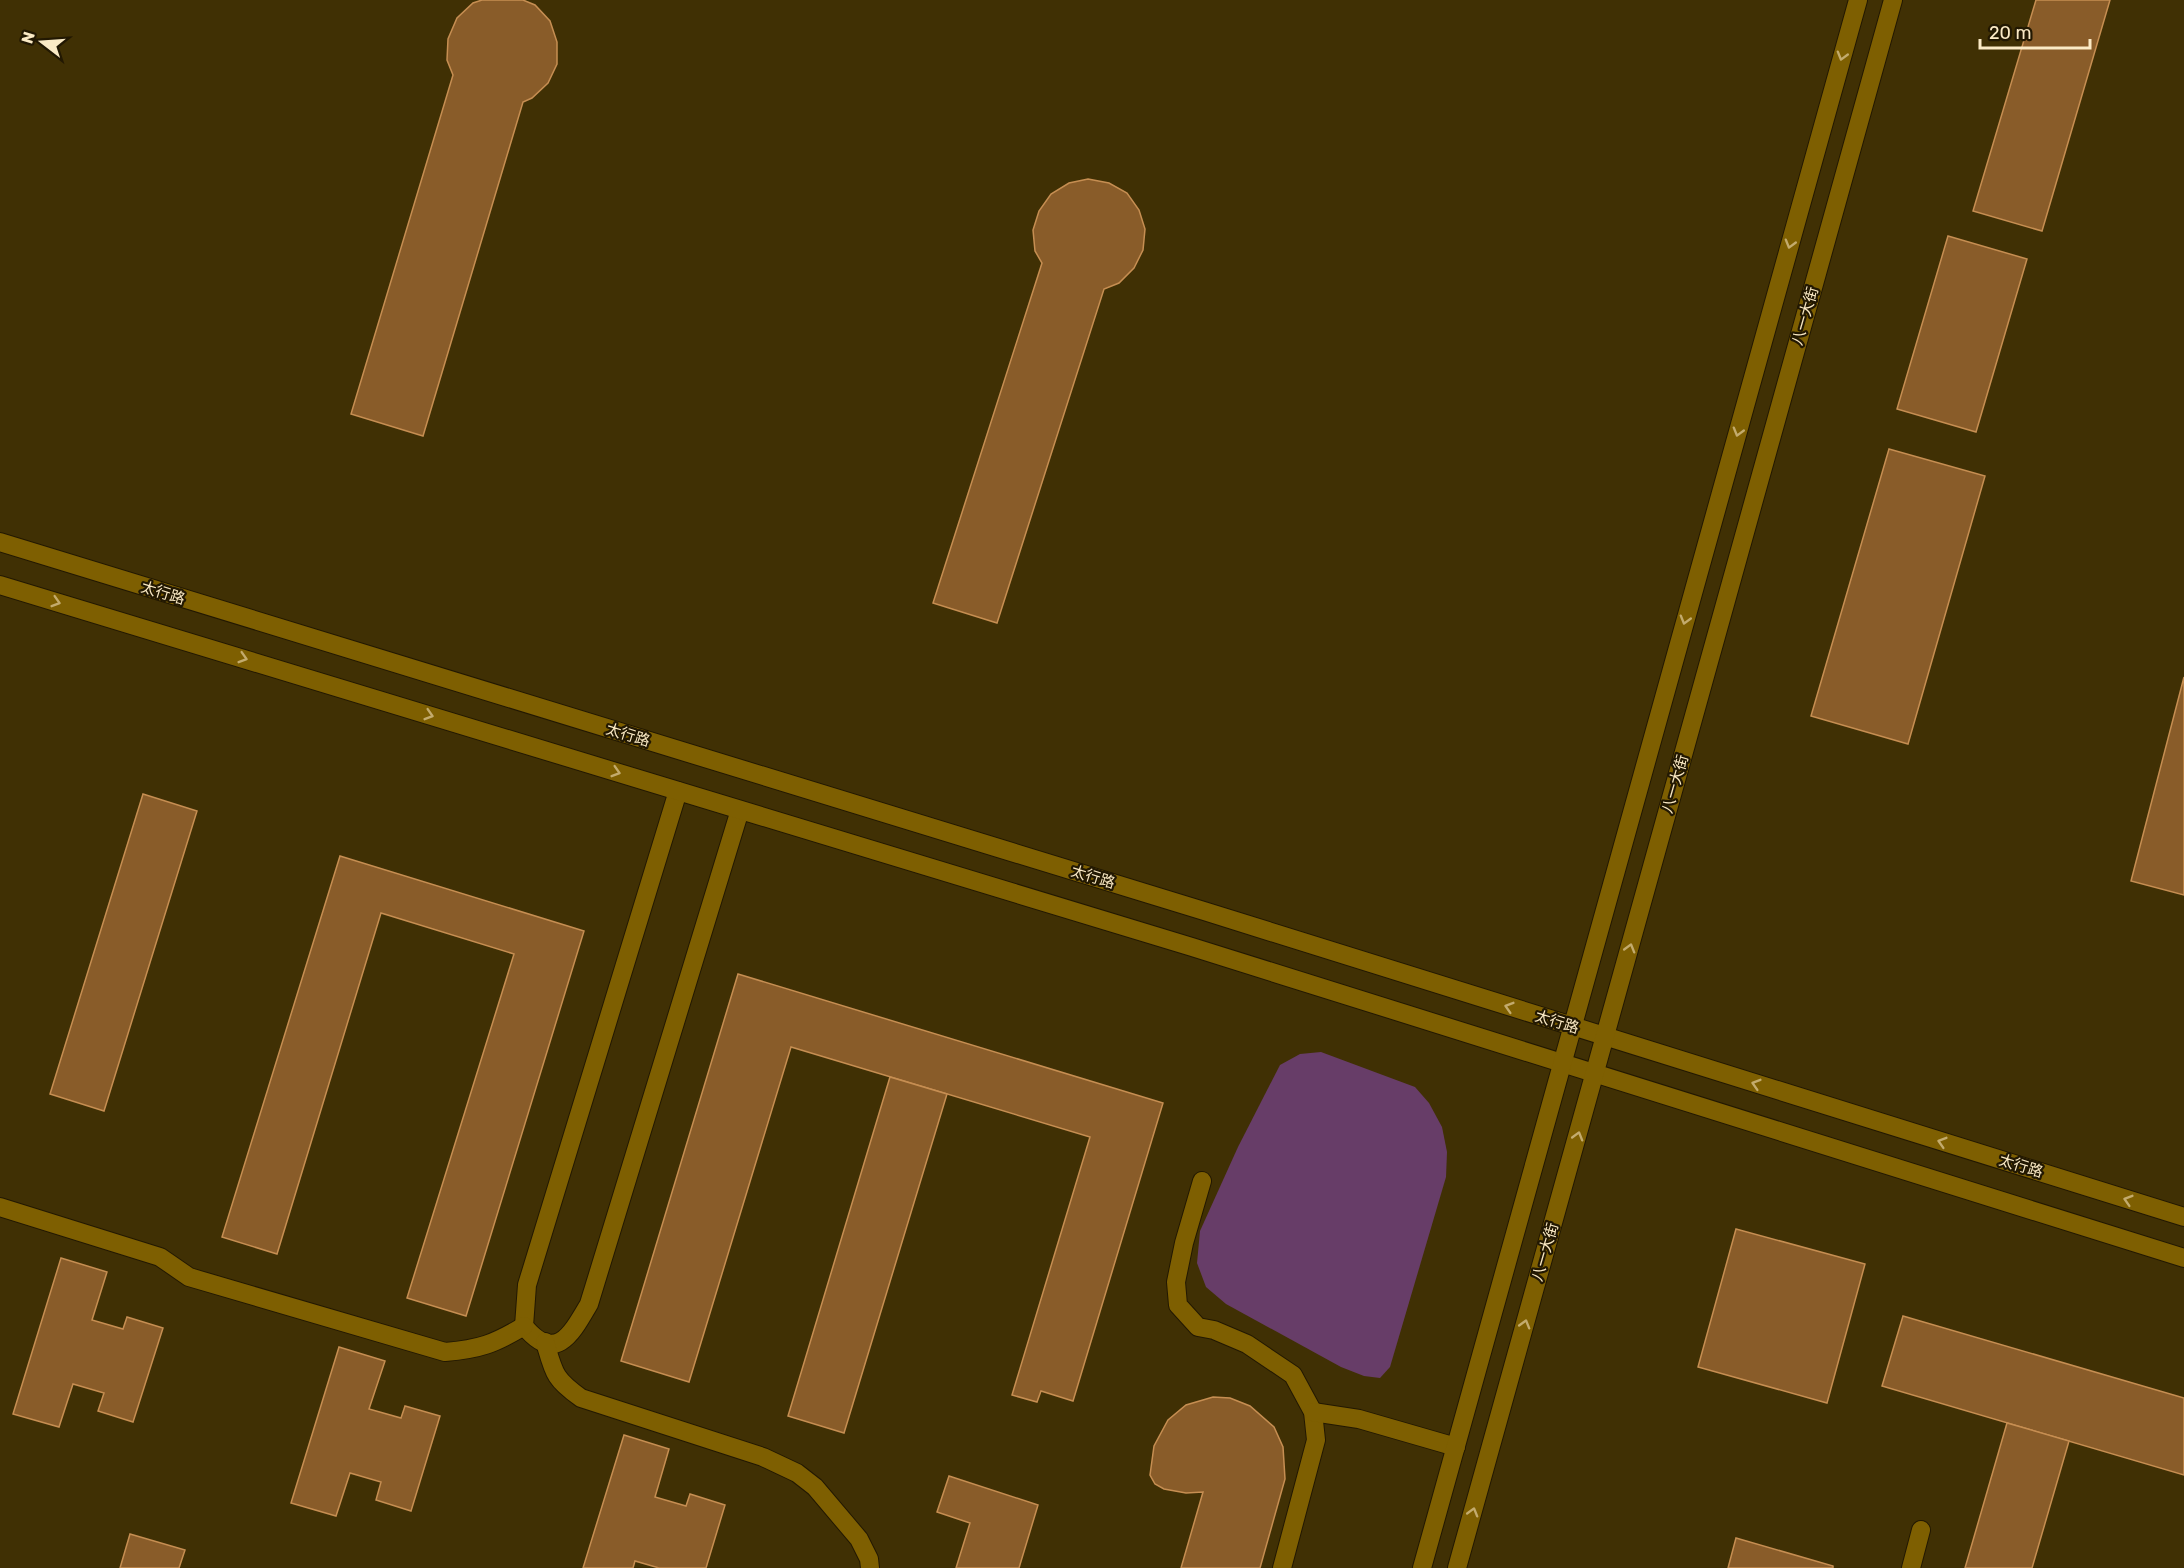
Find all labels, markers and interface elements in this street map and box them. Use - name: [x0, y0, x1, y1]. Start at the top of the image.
- north arrow: [12, 12, 72, 72]
- scale bar: [1980, 12, 2090, 50]
- text: 20 m: [1989, 22, 2031, 44]
- text: N: [17, 29, 39, 46]
- one-way arrow: [1837, 50, 1849, 61]
- one-way arrow: [1785, 238, 1797, 249]
- street label: 八一大街: [1788, 285, 1822, 347]
- one-way arrow: [1732, 427, 1745, 437]
- street label: 太行路: [139, 578, 187, 608]
- one-way arrow: [50, 595, 61, 607]
- one-way arrow: [1680, 615, 1693, 625]
- one-way arrow: [237, 651, 248, 663]
- one-way arrow: [423, 708, 434, 720]
- street label: 太行路: [604, 720, 652, 750]
- street label: 八一大街: [1658, 753, 1692, 815]
- one-way arrow: [610, 765, 621, 777]
- street label: 太行路: [1069, 862, 1117, 892]
- one-way arrow: [1622, 943, 1635, 953]
- one-way arrow: [1504, 1002, 1515, 1014]
- street label: 太行路: [1533, 1007, 1581, 1037]
- one-way arrow: [1751, 1079, 1762, 1091]
- one-way arrow: [1570, 1131, 1583, 1141]
- one-way arrow: [1937, 1137, 1948, 1149]
- street label: 太行路: [1997, 1151, 2045, 1181]
- one-way arrow: [2123, 1195, 2134, 1207]
- street label: 八一大街: [1528, 1221, 1562, 1283]
- one-way arrow: [1518, 1319, 1531, 1329]
- one-way arrow: [1466, 1507, 1478, 1518]

